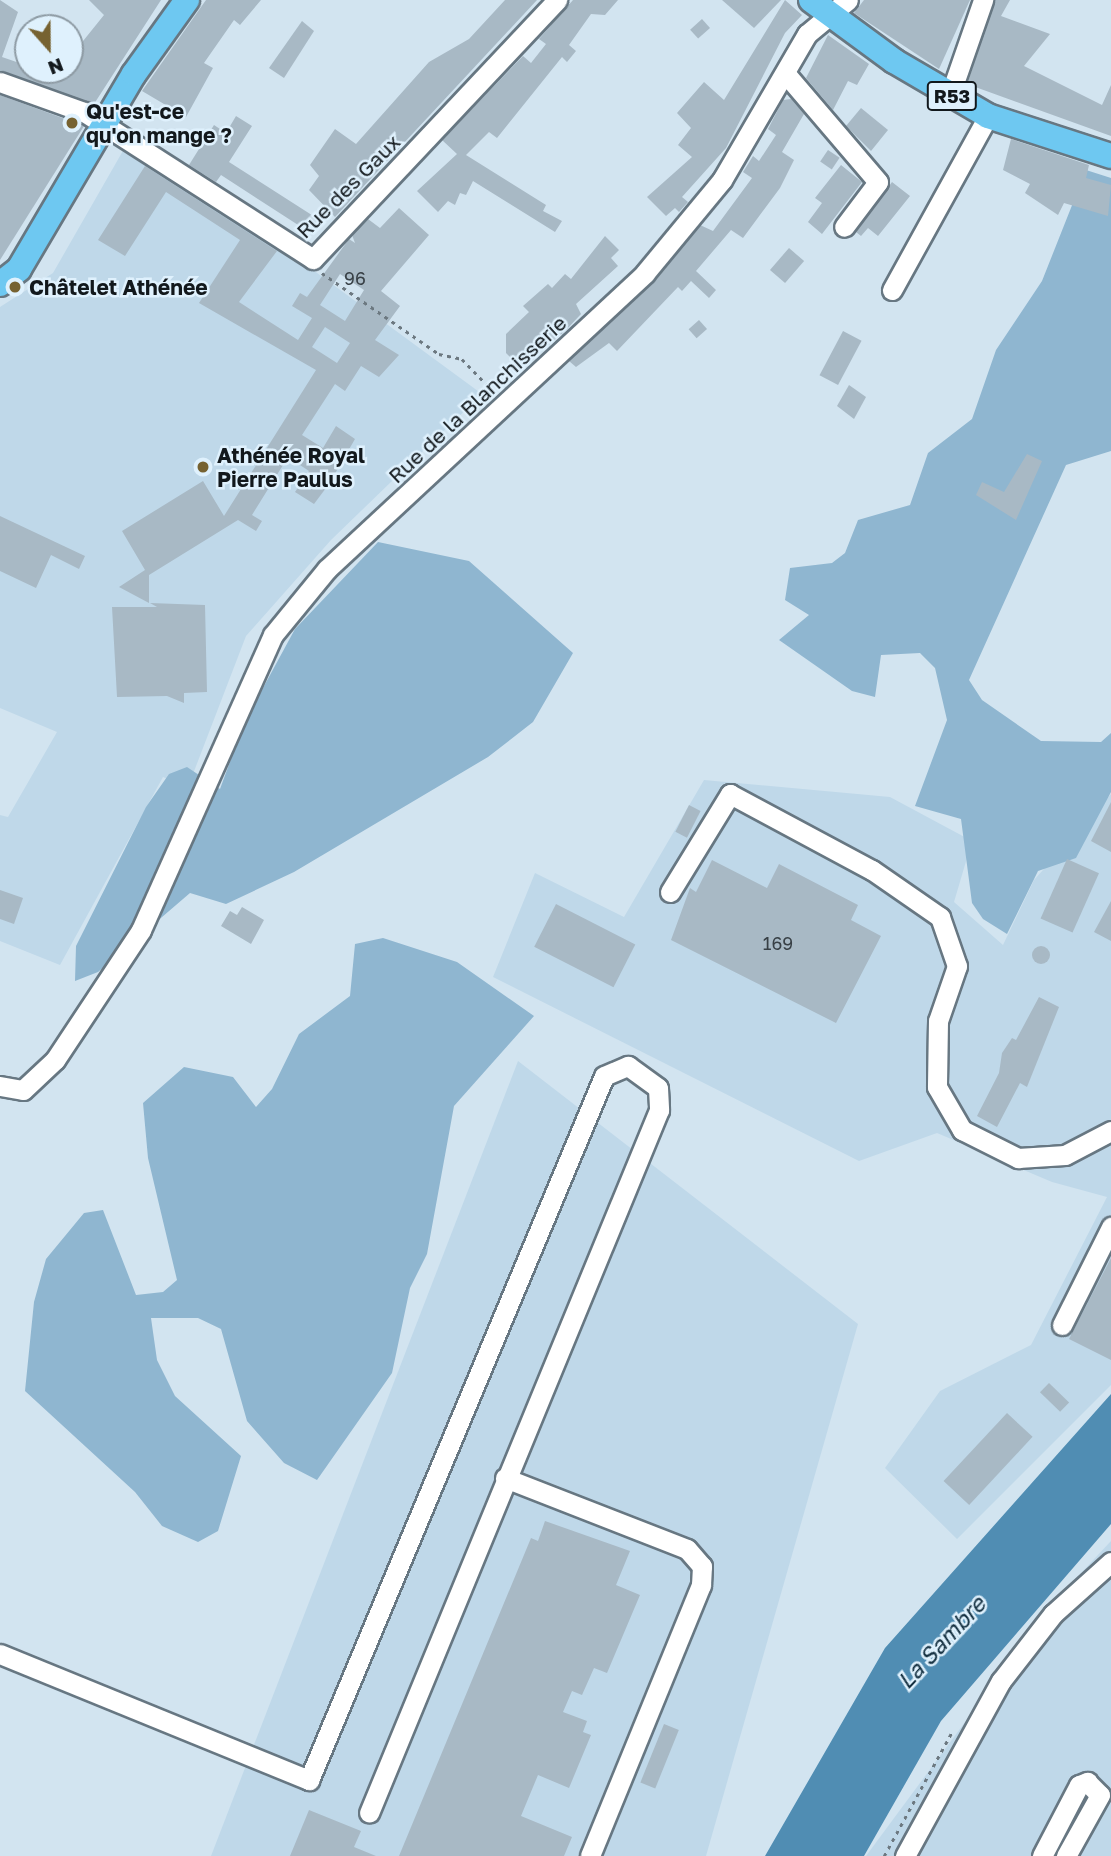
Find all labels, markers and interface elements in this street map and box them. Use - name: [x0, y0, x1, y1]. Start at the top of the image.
- north arrow: [14, 14, 84, 84]
- text: N: [45, 54, 67, 81]
- road number: R53: [926, 80, 978, 111]
- place label: Qu'est-ce qu'on mange ?: [86, 98, 232, 148]
- marker: Qu'est-ce qu'on mange ?: [64, 115, 80, 131]
- street label: Rue des Gaux: [291, 129, 405, 243]
- house number: 96: [344, 267, 366, 289]
- place label: Châtelet Athénée: [29, 274, 208, 300]
- marker: Châtelet Athénée: [7, 279, 23, 295]
- street label: Rue de la Blanchisserie: [383, 310, 571, 488]
- place label: Athénée Royal Pierre Paulus: [217, 442, 365, 492]
- marker: Athénée Royal Pierre Paulus: [195, 459, 211, 475]
- house number: 169: [763, 932, 793, 954]
- water label: La Sambre: [891, 1590, 991, 1694]

